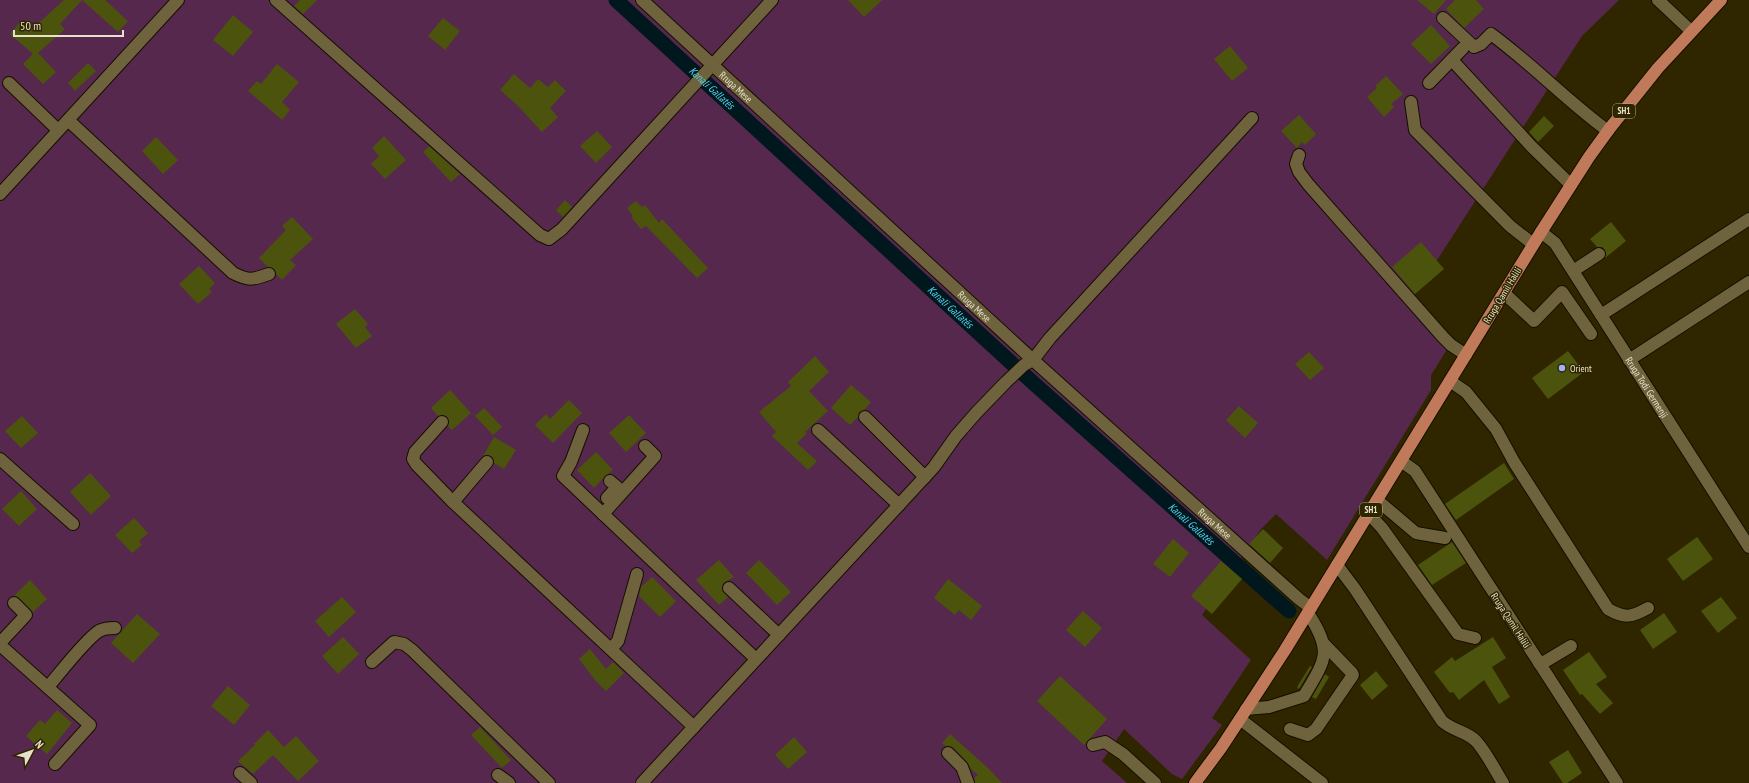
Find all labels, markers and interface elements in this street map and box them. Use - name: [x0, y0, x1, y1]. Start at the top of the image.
- scale bar: [14, 12, 123, 38]
- text: 50 m: [20, 18, 41, 33]
- water label: Kanali Gallatës: [686, 64, 738, 113]
- street label: Rruga Mese: [717, 69, 755, 106]
- road number: SH1: [1613, 104, 1635, 118]
- street label: Rruga Qamil Halili: [1481, 265, 1524, 326]
- water label: Kanali Gallatës: [925, 283, 977, 332]
- street label: Rruga Mese: [955, 288, 993, 325]
- street label: Rruga Todi Germenji: [1622, 355, 1671, 420]
- place label: Orient: [1570, 362, 1592, 375]
- marker: Orient: [1557, 363, 1567, 373]
- water label: Kanali Gallatës: [1165, 500, 1218, 549]
- road number: SH1: [1360, 503, 1382, 517]
- street label: Rruga Mese: [1195, 505, 1234, 542]
- street label: Rruga Qamil Halili: [1488, 590, 1533, 650]
- north arrow: [12, 731, 52, 771]
- text: N: [32, 738, 47, 751]

